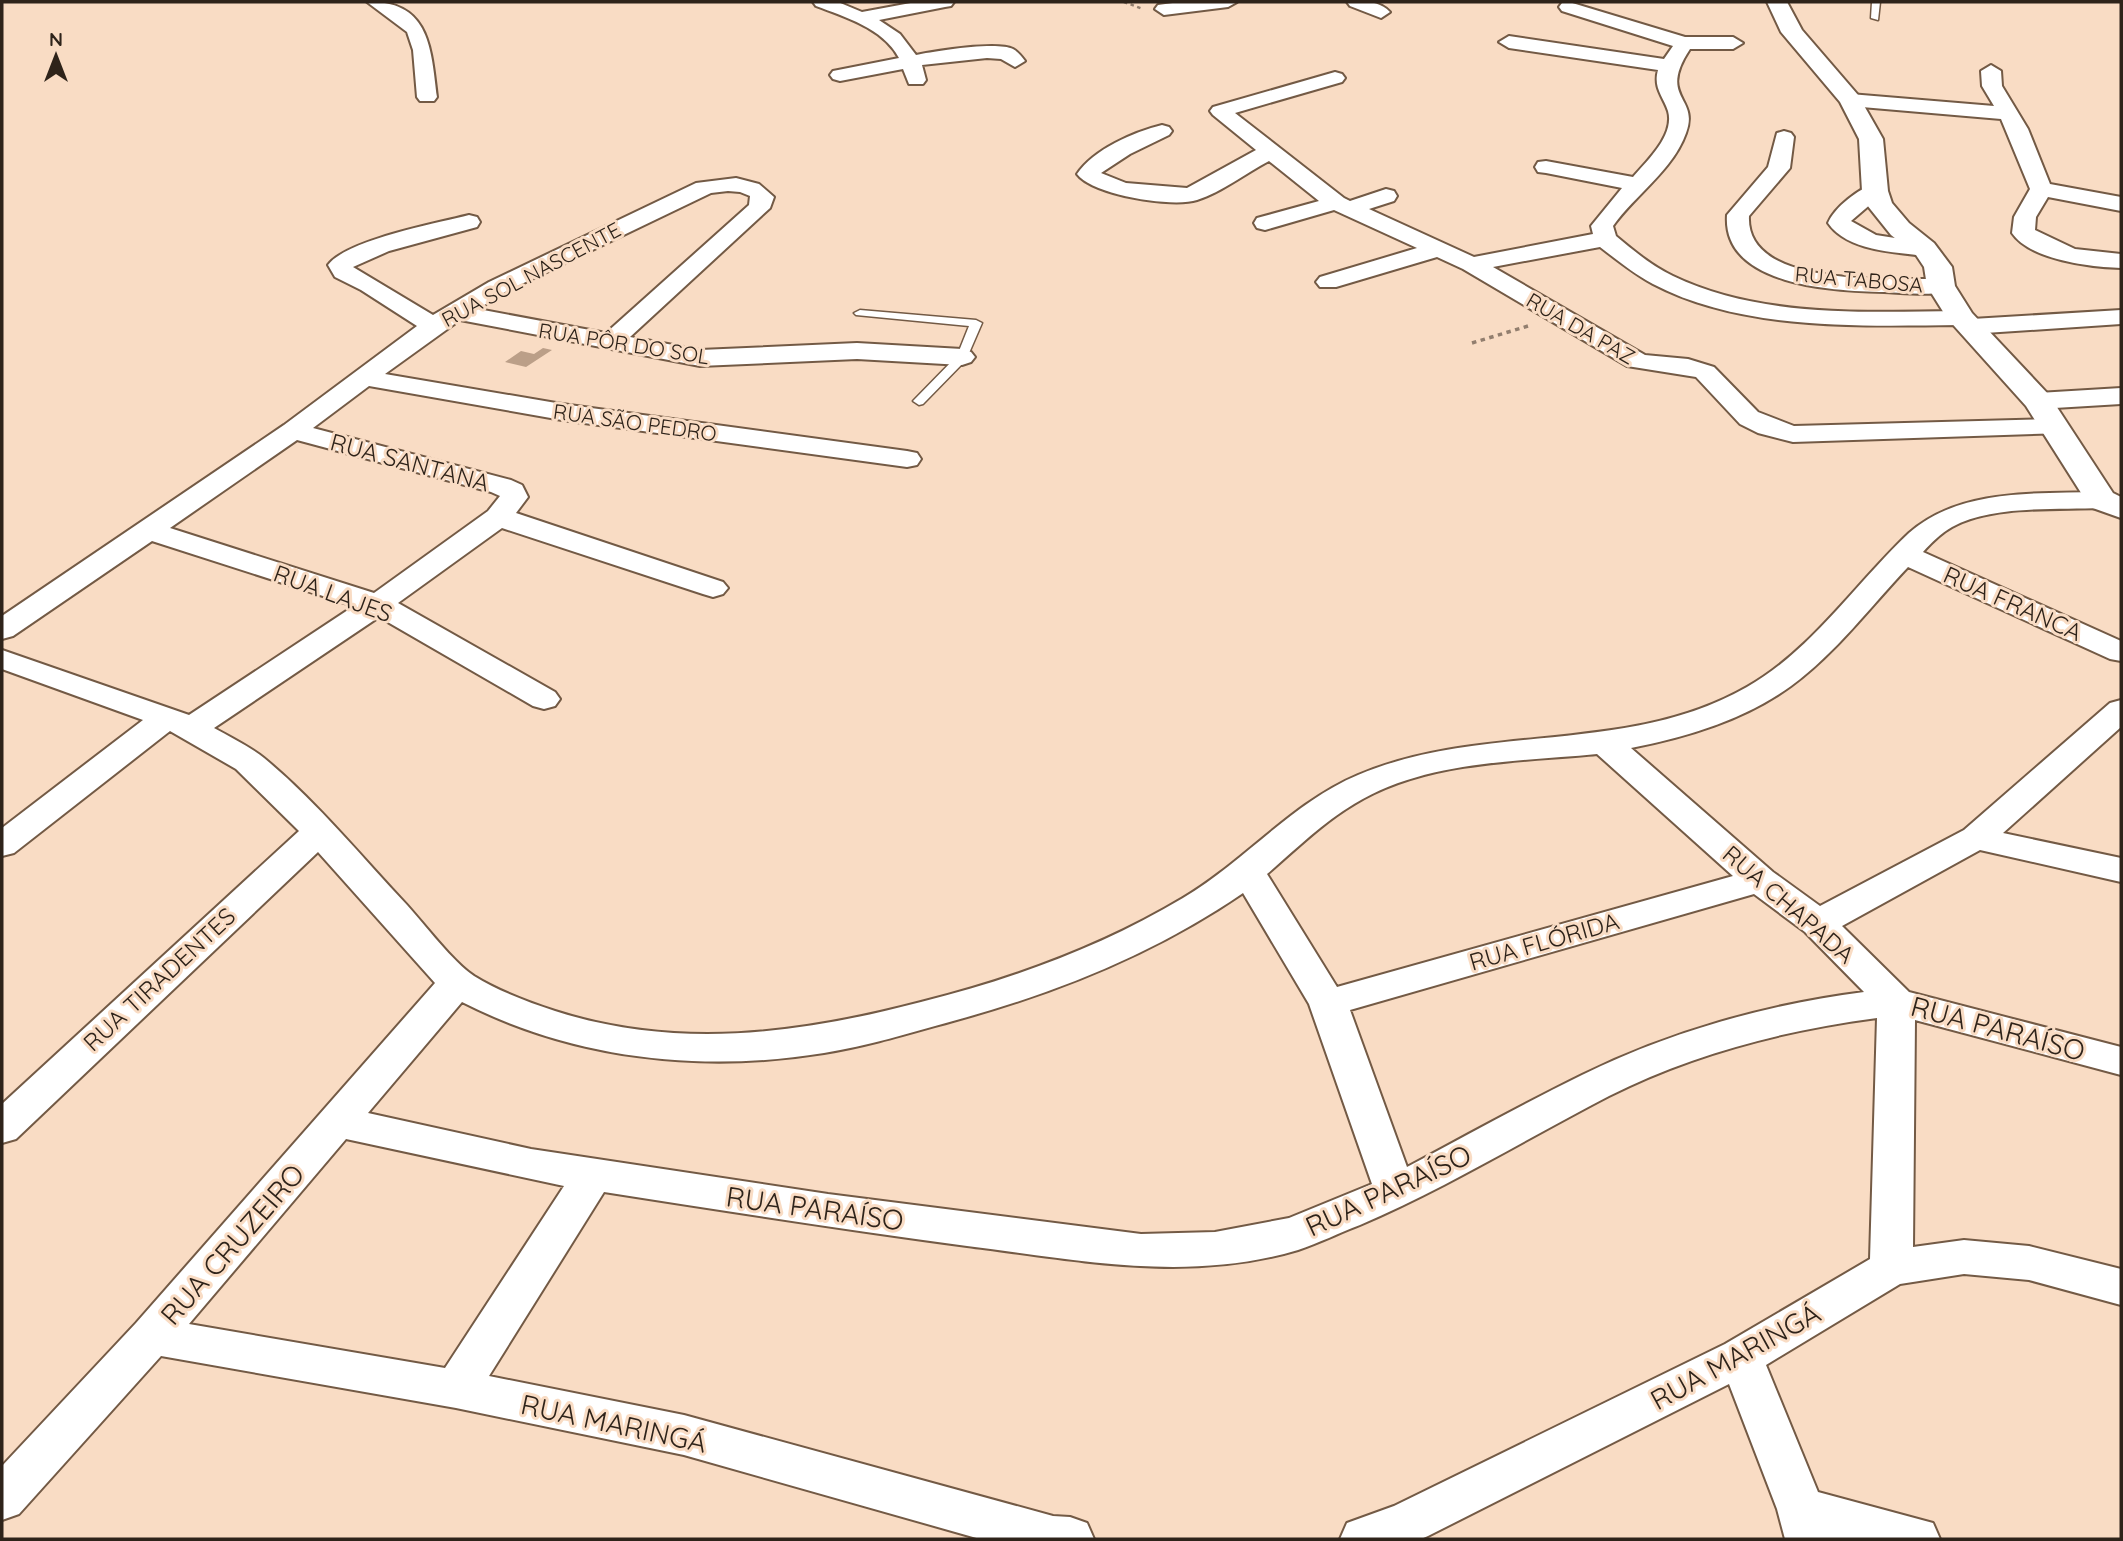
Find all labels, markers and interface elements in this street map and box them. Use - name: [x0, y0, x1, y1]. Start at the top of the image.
- north arrow: [21, 21, 91, 91]
- text: N: [49, 27, 63, 51]
- street label: RUA SOL NASCENTE: [437, 216, 625, 332]
- street label: RUA TABOSA: [1794, 260, 1924, 298]
- street label: RUA DA PAZ: [1522, 286, 1640, 370]
- street label: RUA PÔR DO SOL: [537, 317, 711, 369]
- street label: RUA SÃO PEDRO: [552, 398, 718, 446]
- street label: RUA SANTANA: [327, 426, 493, 498]
- street label: RUA LAJES: [270, 558, 396, 628]
- street label: RUA FRANCA: [1939, 559, 2087, 647]
- street label: RUA CHAPADA: [1717, 839, 1861, 969]
- street label: RUA TIRADENTES: [77, 901, 241, 1057]
- street label: RUA FLÓRIDA: [1466, 905, 1622, 977]
- street label: RUA PARAÍSO: [1907, 988, 2089, 1068]
- street label: RUA PARAÍSO: [1300, 1136, 1476, 1244]
- street label: RUA CRUZEIRO: [153, 1156, 311, 1332]
- street label: RUA PARAÍSO: [724, 1178, 906, 1238]
- street label: RUA MARINGÁ: [1644, 1295, 1826, 1417]
- street label: RUA MARINGÁ: [518, 1386, 710, 1460]

